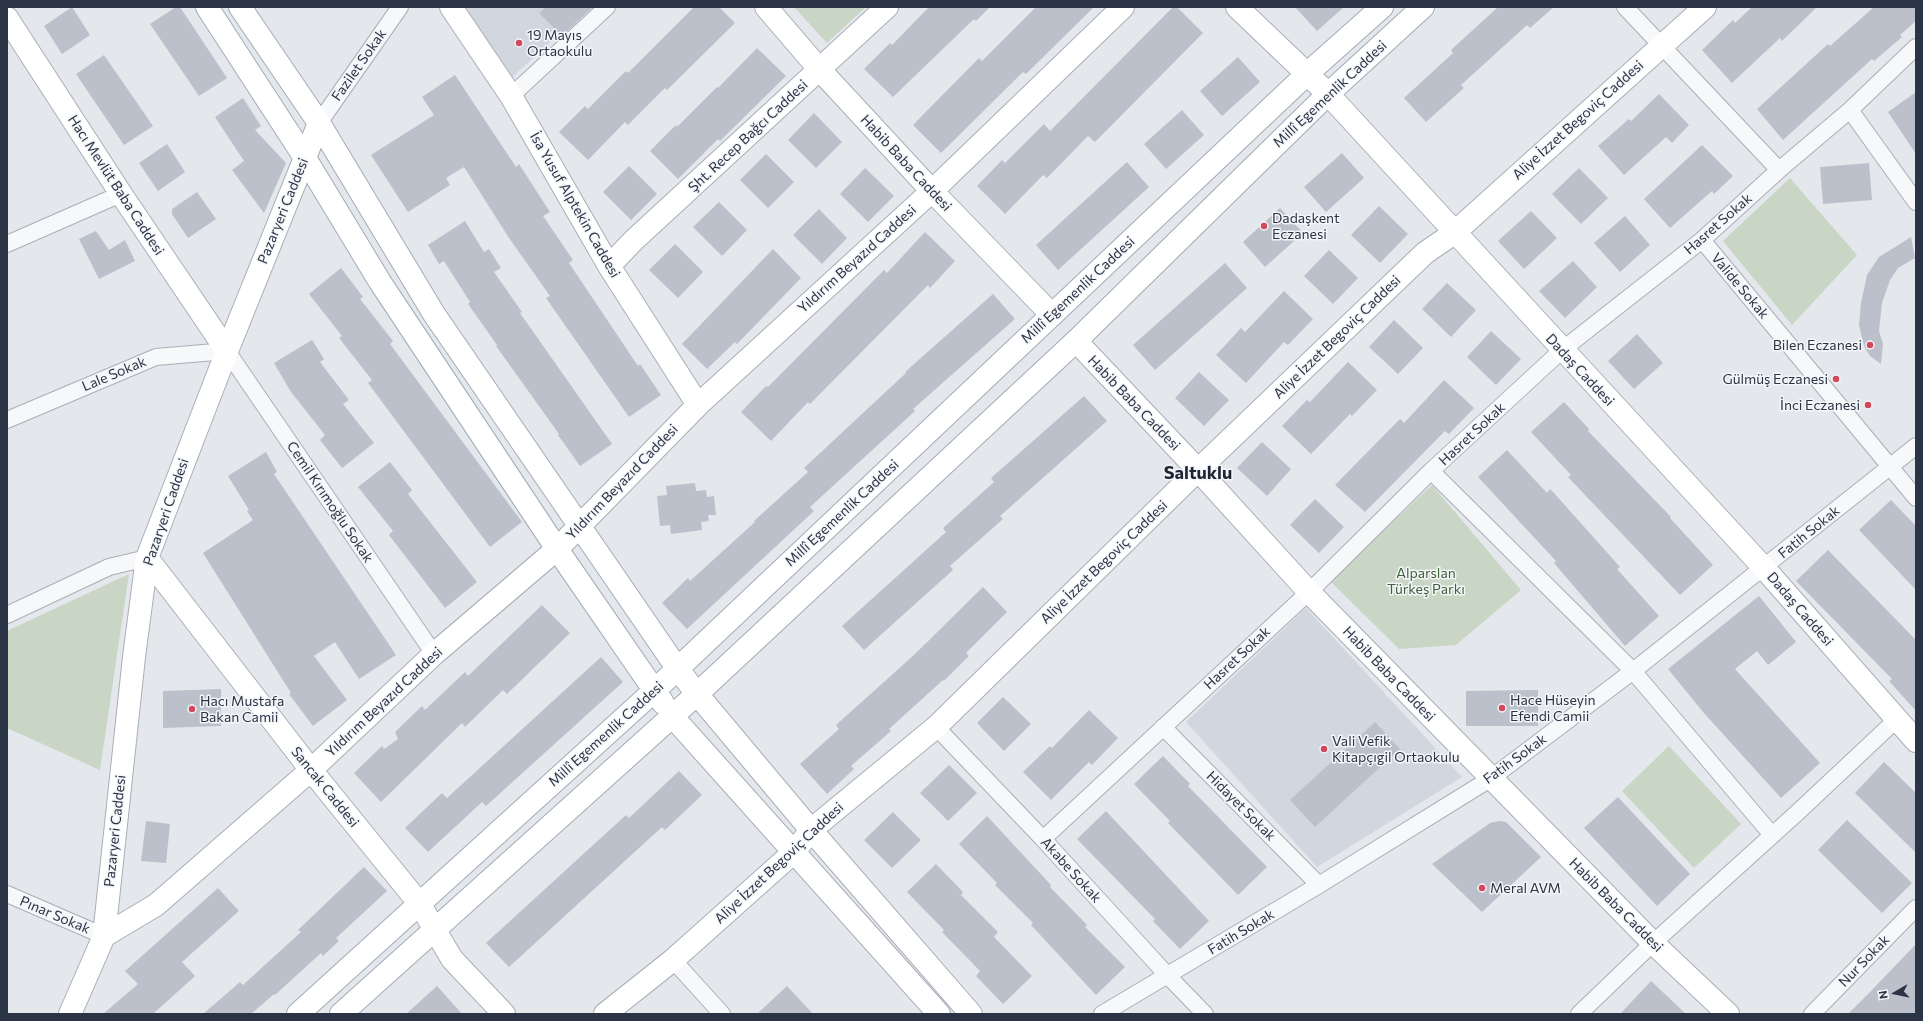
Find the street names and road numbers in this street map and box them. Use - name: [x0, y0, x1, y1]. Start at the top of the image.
- street label: Fazilet Sokak: [328, 26, 390, 104]
- street label: Millî Egemenlik Caddesi: [1270, 37, 1390, 151]
- street label: Aliye İzzet Begoviç Caddesi: [1509, 57, 1647, 183]
- street label: Şht. Recep Bağcı Caddesi: [685, 76, 811, 196]
- street label: Habib Baba Caddesi: [857, 111, 955, 215]
- street label: Hacı Mevlüt Baba Caddesi: [64, 112, 168, 258]
- street label: İsa Yusuf Alptekin Caddesi: [526, 129, 624, 281]
- street label: Pazaryeri Caddesi: [254, 156, 312, 266]
- street label: Hasret Sokak: [1681, 190, 1755, 258]
- street label: Yıldırım Beyazıd Caddesi: [794, 201, 920, 317]
- street label: Millî Egemenlik Caddesi: [1018, 233, 1138, 347]
- street label: Valide Sokak: [1708, 250, 1772, 322]
- street label: Aliye İzzet Begoviç Caddesi: [1270, 272, 1404, 402]
- street label: Dadaş Caddesi: [1542, 330, 1618, 410]
- street label: Habib Baba Caddesi: [1084, 352, 1184, 454]
- street label: Lale Sokak: [79, 353, 149, 395]
- street label: Hasret Sokak: [1435, 399, 1509, 469]
- street label: Yıldırım Beyazıd Caddesi: [563, 421, 681, 543]
- street label: Cemil Kırımoğlu Sokak: [283, 438, 377, 566]
- street label: Pazaryeri Caddesi: [140, 456, 192, 568]
- street label: Millî Egemenlik Caddesi: [782, 456, 902, 570]
- street label: Aliye İzzet Begoviç Caddesi: [1037, 497, 1171, 627]
- street label: Fatih Sokak: [1775, 502, 1843, 562]
- street label: Dadaş Caddesi: [1763, 569, 1837, 649]
- street label: Hasret Sokak: [1200, 623, 1274, 693]
- street label: Habib Baba Caddesi: [1339, 623, 1439, 725]
- street label: Yıldırım Beyazıd Caddesi: [322, 643, 446, 761]
- street label: Millî Egemenlik Caddesi: [545, 678, 667, 790]
- street label: Fatih Sokak: [1480, 730, 1550, 788]
- street label: Sancak Caddesi: [287, 743, 363, 831]
- street label: Hidayet Sokak: [1203, 768, 1279, 844]
- street label: Pazaryeri Caddesi: [101, 774, 129, 888]
- street label: Aliye İzzet Begoviç Caddesi: [711, 799, 847, 927]
- street label: Akabe Sokak: [1037, 834, 1105, 906]
- street label: Habib Baba Caddesi: [1566, 855, 1666, 955]
- street label: Pınar Sokak: [17, 893, 93, 937]
- street label: Fatih Sokak: [1205, 906, 1277, 958]
- street label: Nur Sokak: [1835, 932, 1893, 990]

